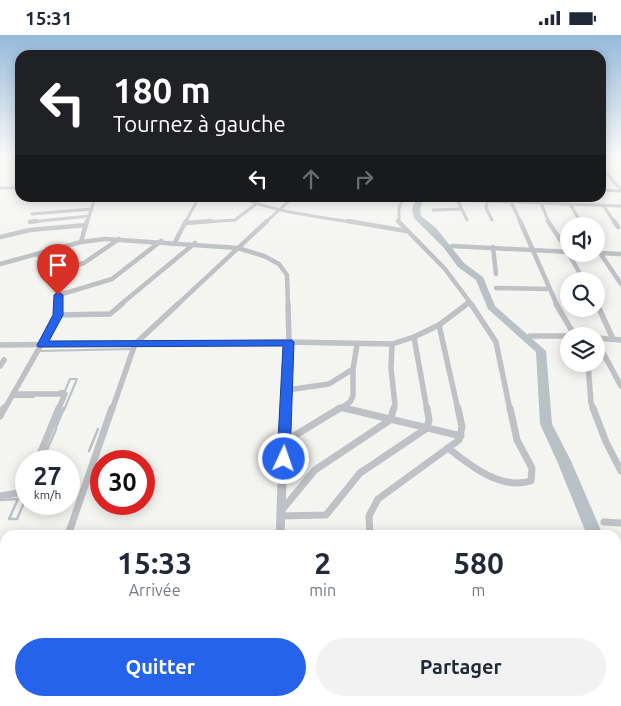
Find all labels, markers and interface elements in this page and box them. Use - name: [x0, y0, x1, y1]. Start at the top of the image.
- text: 15:31: [25, 7, 73, 29]
- icon: left: [30, 70, 95, 135]
- text: 180 m: [113, 70, 211, 110]
- text: Tournez à gauche: [113, 111, 286, 136]
- icon: left: [244, 165, 272, 193]
- icon: ahead: [297, 165, 325, 193]
- icon: right: [350, 165, 378, 193]
- map controls: [560, 217, 605, 372]
- button: sound: [560, 217, 605, 262]
- pin: [37, 244, 79, 295]
- icon: arrive: [44, 251, 72, 279]
- button: search: [560, 272, 605, 317]
- button: layers: [560, 327, 605, 372]
- position arrow: [257, 432, 309, 484]
- speed limit sign: 30: [90, 450, 155, 515]
- text: 27: [33, 462, 62, 490]
- text: km/h: [34, 488, 61, 501]
- text: 15:33: [117, 546, 192, 580]
- text: 2: [314, 546, 331, 580]
- text: 580: [453, 546, 504, 580]
- text: Arrivée: [129, 581, 181, 599]
- text: min: [309, 581, 336, 599]
- text: m: [472, 581, 485, 599]
- button: Quitter: [15, 638, 306, 696]
- button: Partager: [316, 638, 606, 696]

